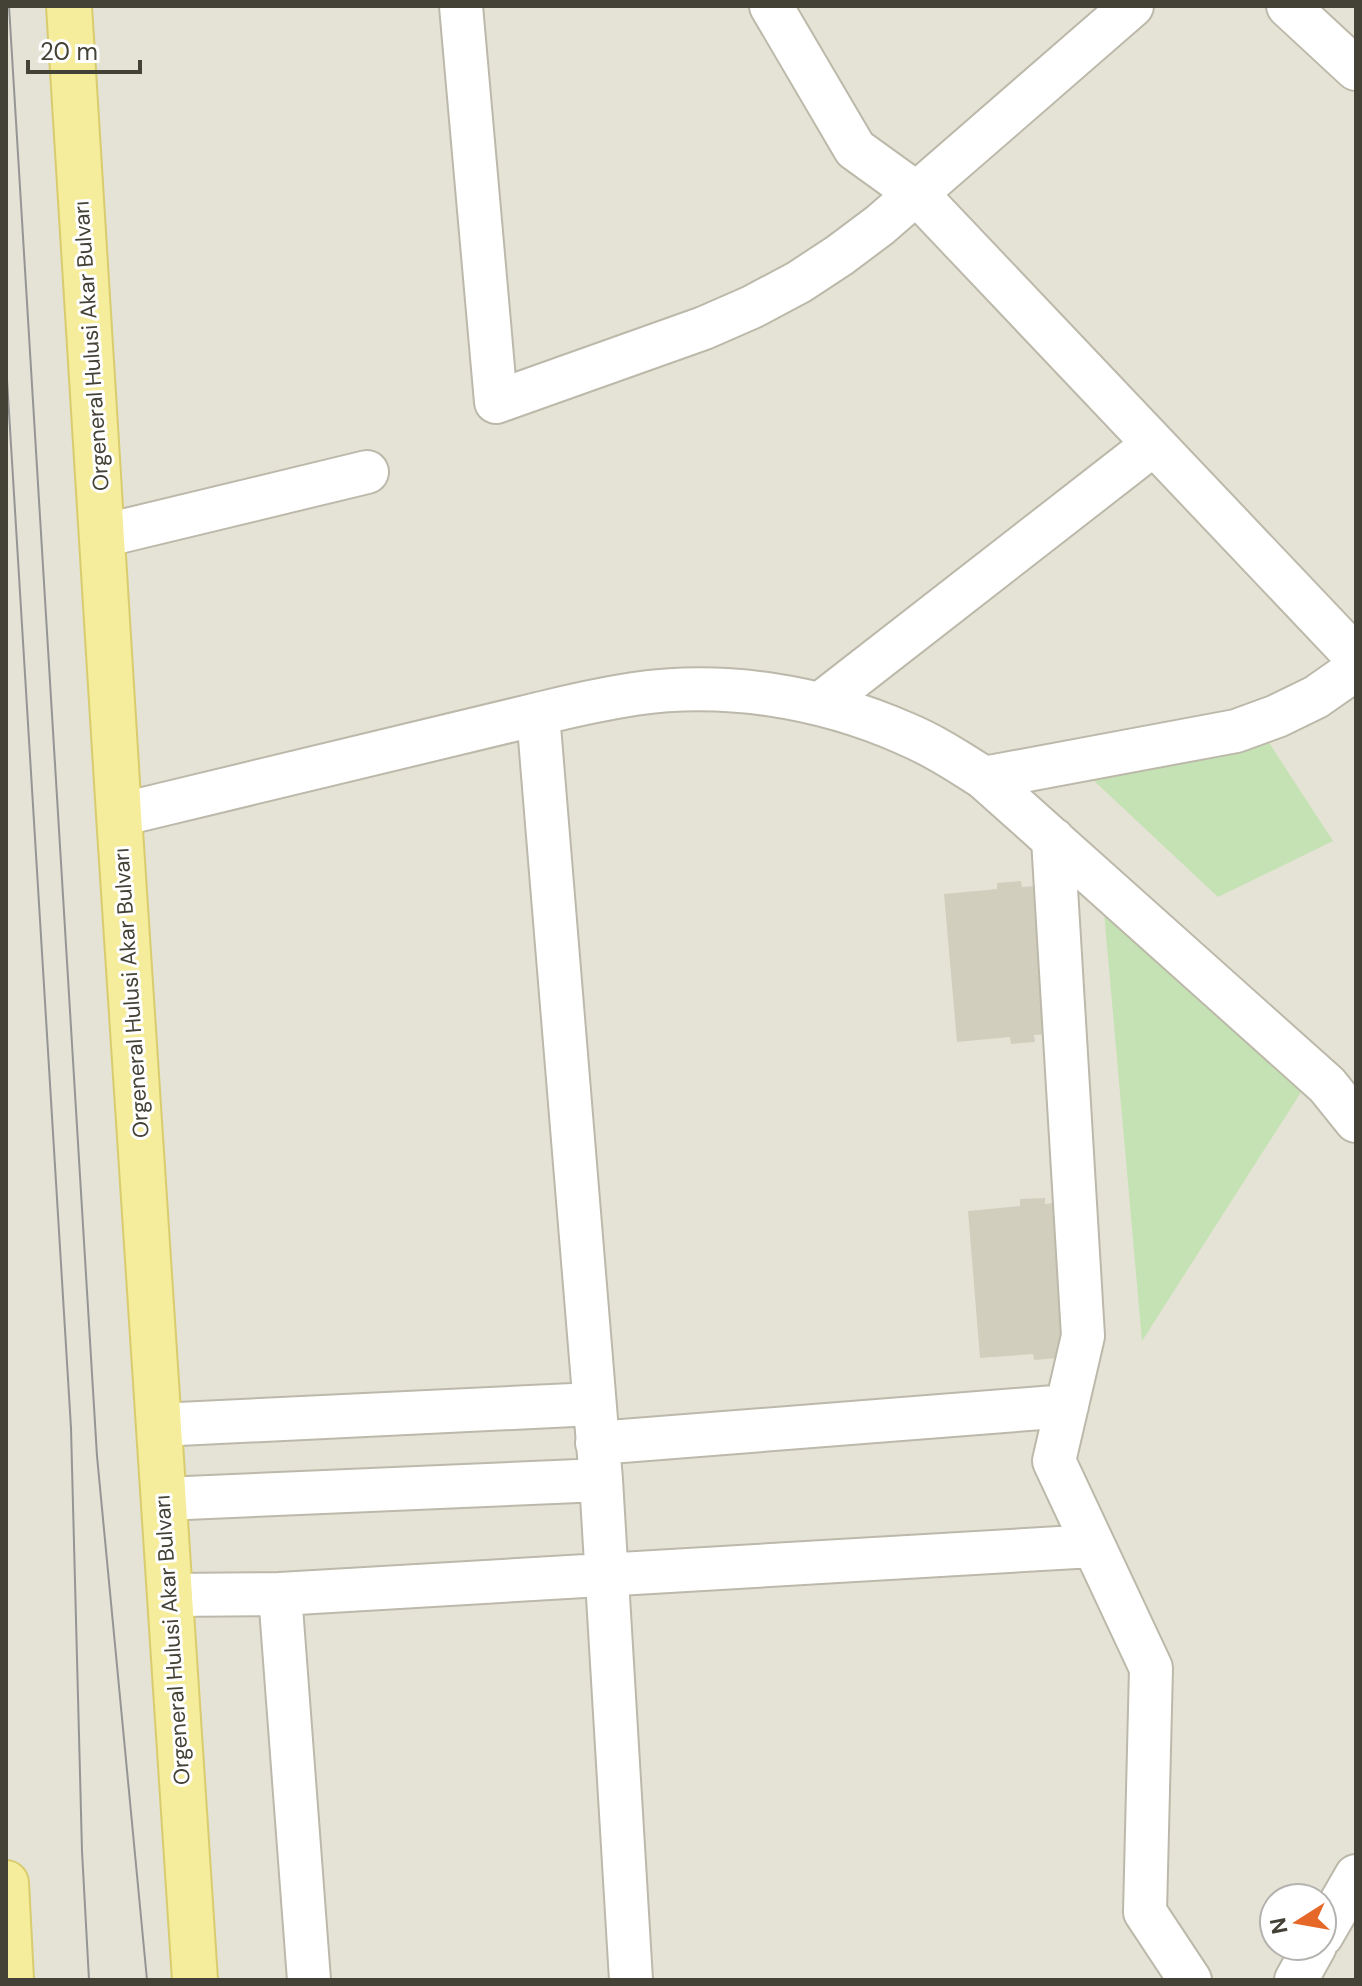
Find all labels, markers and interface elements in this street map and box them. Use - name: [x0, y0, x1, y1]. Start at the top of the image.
- scale bar: [28, 24, 140, 74]
- text: 20 m: [40, 36, 98, 67]
- street label: Orgeneral Hulusi Akar Bulvarı: [66, 200, 116, 492]
- street label: Orgeneral Hulusi Akar Bulvarı: [106, 847, 156, 1139]
- street label: Orgeneral Hulusi Akar Bulvarı: [147, 1494, 197, 1786]
- north arrow: [1258, 1882, 1338, 1962]
- text: N: [1263, 1915, 1295, 1936]

